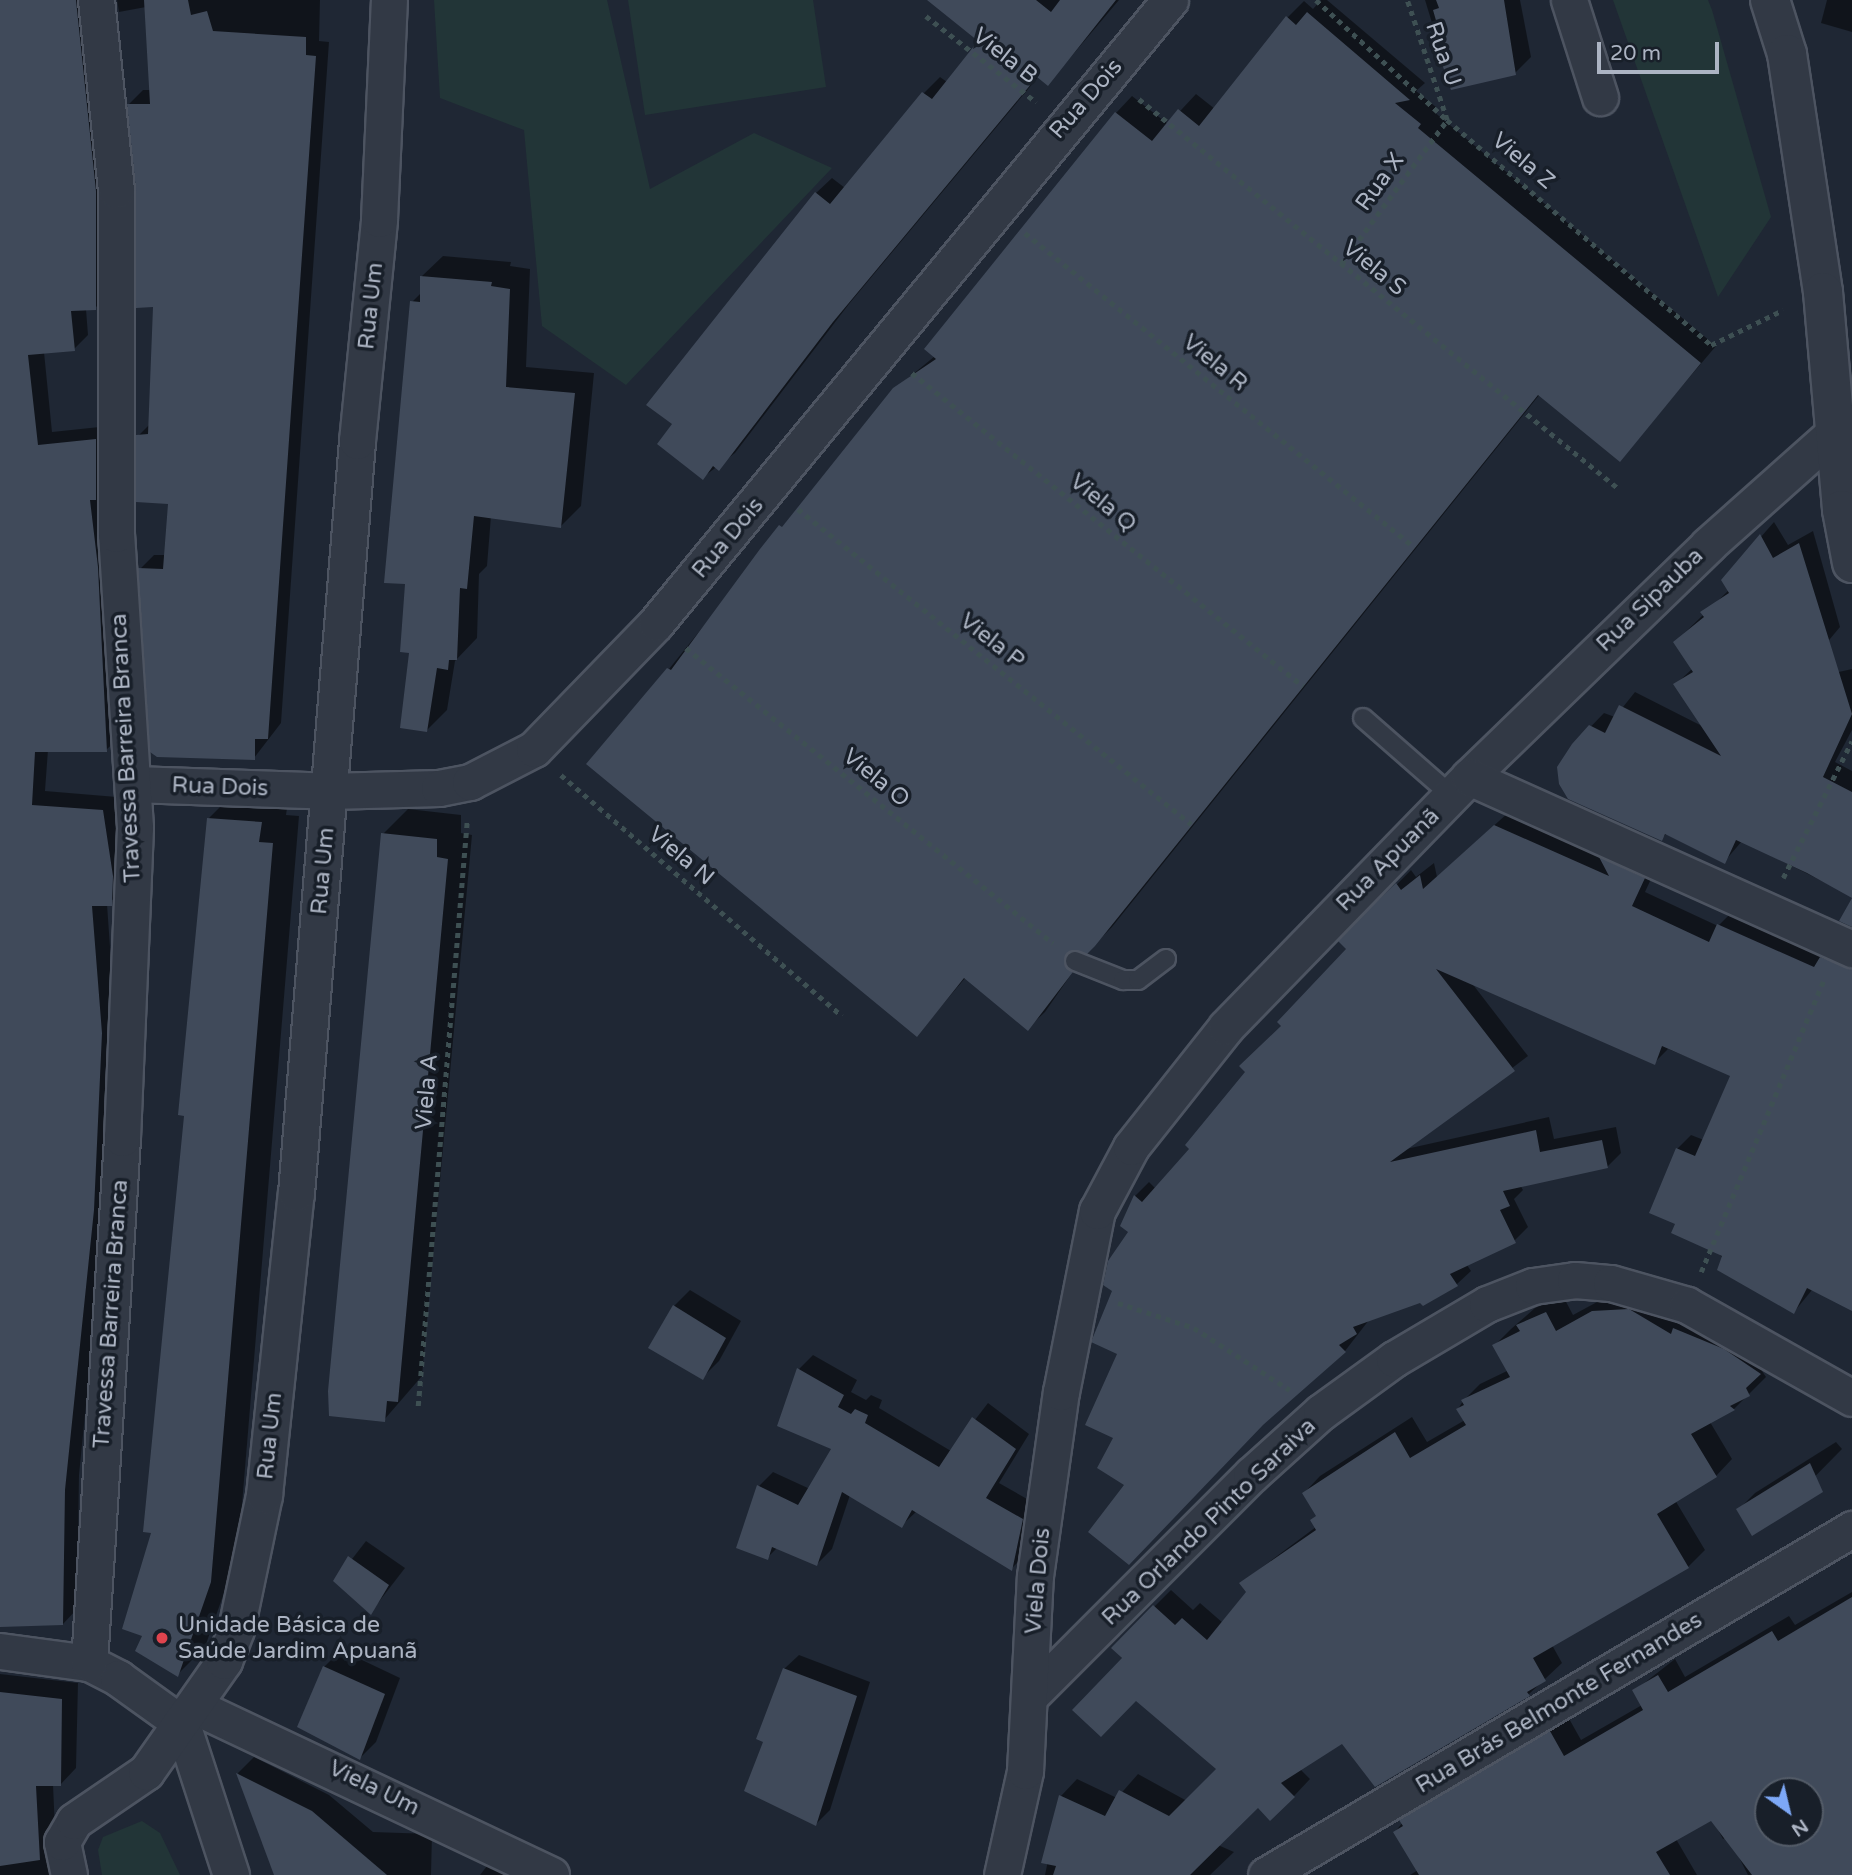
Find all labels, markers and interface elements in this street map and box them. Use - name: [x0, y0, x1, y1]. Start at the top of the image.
- street label: Rua U: [1419, 18, 1467, 90]
- street label: Viela B: [967, 22, 1043, 90]
- scale bar: [1600, 28, 1722, 72]
- text: 20 m: [1610, 41, 1661, 66]
- street label: Rua Dois: [1044, 53, 1128, 145]
- street label: Viela Z: [1486, 127, 1560, 195]
- street label: Rua X: [1350, 148, 1410, 216]
- street label: Viela S: [1337, 234, 1411, 302]
- street label: Rua Um: [353, 261, 389, 351]
- street label: Viela R: [1177, 329, 1253, 397]
- street label: Viela Q: [1064, 468, 1142, 538]
- street label: Rua Dois: [686, 492, 770, 584]
- street label: Rua Sipauba: [1591, 542, 1709, 658]
- street label: Viela P: [954, 607, 1030, 675]
- street label: Travessa Barreira Branca: [105, 613, 147, 883]
- street label: Viela O: [837, 743, 915, 813]
- street label: Rua Dois: [171, 772, 269, 802]
- street label: Rua Apuanã: [1331, 803, 1445, 917]
- street label: Viela N: [642, 820, 720, 892]
- street label: Rua Um: [305, 826, 341, 916]
- street label: Viela A: [410, 1053, 444, 1131]
- street label: Travessa Barreira Branca: [88, 1179, 134, 1449]
- street label: Rua Um: [252, 1391, 288, 1481]
- street label: Rua Orlando Pinto Saraiva: [1096, 1413, 1322, 1631]
- street label: Viela Dois: [1020, 1527, 1056, 1635]
- street label: Rua Brás Belmonte Fernandes: [1411, 1606, 1707, 1800]
- place label: Unidade Básica de Saúde Jardim Apuanã: [178, 1611, 417, 1665]
- marker: Unidade Básica de Saúde Jardim Apuanã: [152, 1628, 172, 1648]
- street label: Viela Um: [324, 1754, 424, 1822]
- north arrow: [1754, 1777, 1824, 1847]
- text: N: [1787, 1814, 1812, 1841]

